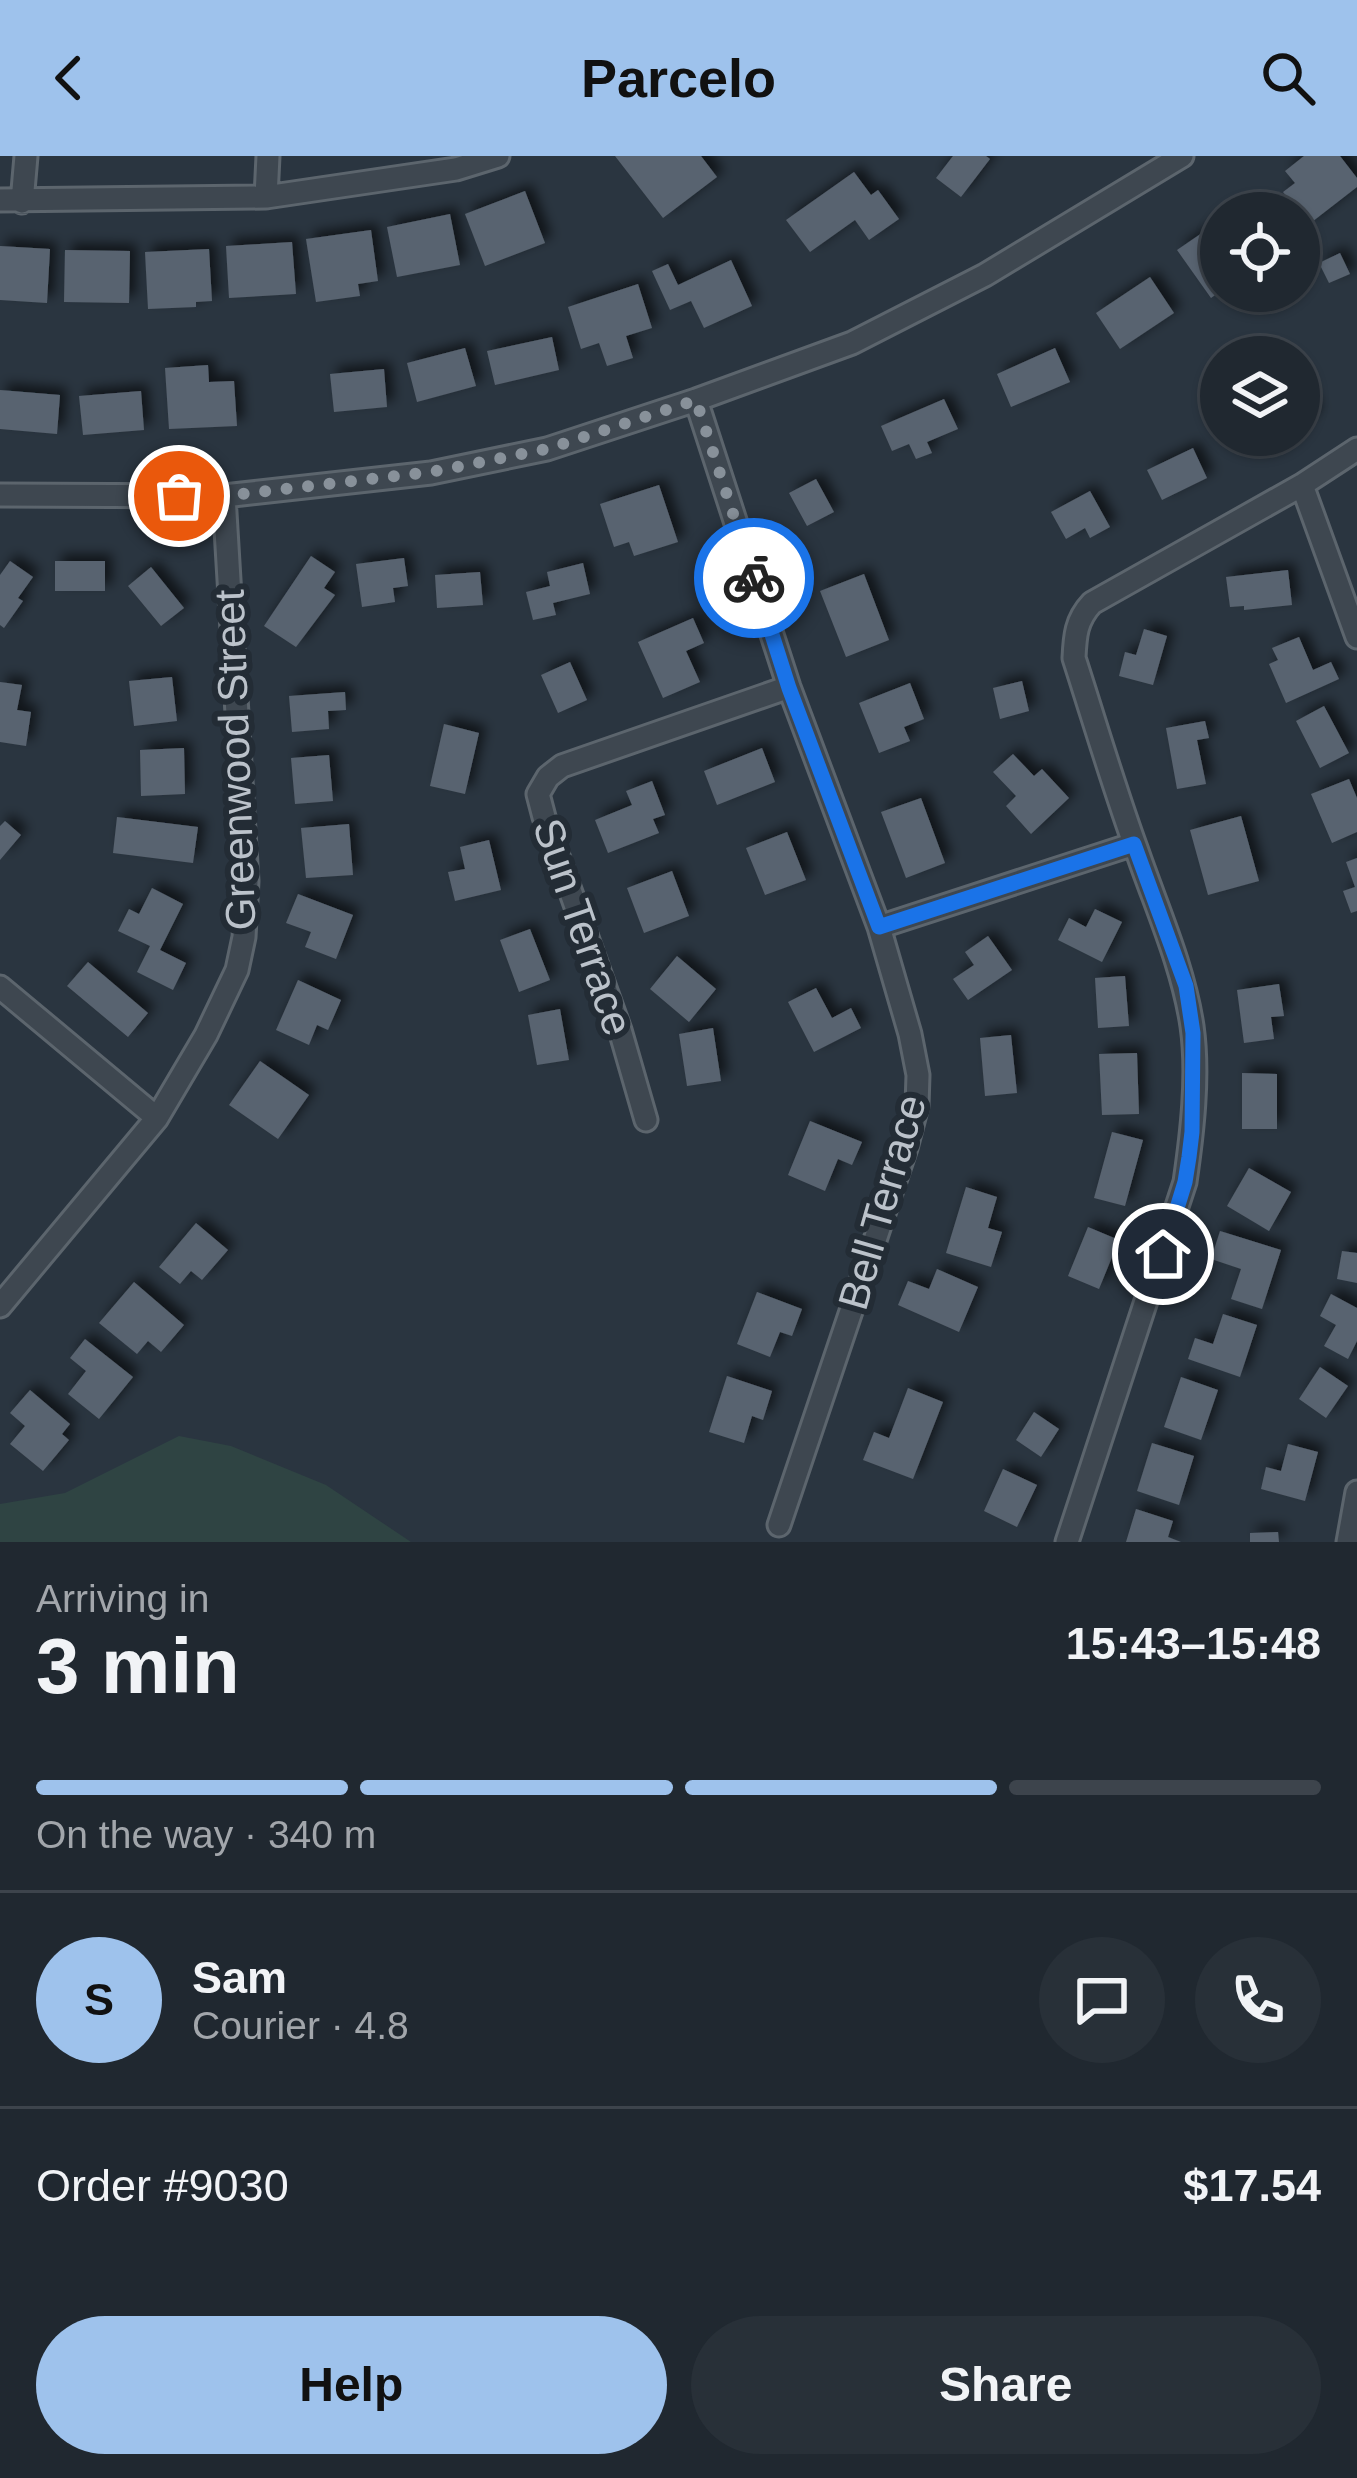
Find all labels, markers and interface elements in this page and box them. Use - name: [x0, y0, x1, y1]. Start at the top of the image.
- icon: back: [36, 45, 102, 111]
- icon: search: [1255, 45, 1321, 111]
- text: Parcelo: [581, 48, 776, 108]
- map controls: [1200, 192, 1320, 456]
- button: locate: [1200, 192, 1320, 312]
- button: layers: [1200, 336, 1320, 456]
- pin: [128, 445, 230, 547]
- icon: bag: [146, 463, 212, 529]
- courier: [694, 518, 814, 638]
- icon: bike: [721, 545, 787, 611]
- street label: Greenwood Street: [206, 589, 264, 931]
- street label: Sun Terrace: [524, 813, 642, 1041]
- street label: Bell Terrace: [829, 1089, 935, 1315]
- pin: [1112, 1203, 1214, 1305]
- icon: home: [1130, 1221, 1196, 1287]
- text: Arriving in: [36, 1577, 209, 1620]
- text: 15:43–15:48: [1066, 1618, 1321, 1669]
- text: 3 min: [36, 1622, 240, 1710]
- text: On the way · 340 m: [36, 1813, 376, 1856]
- button: chat: [1039, 1937, 1165, 2063]
- button: phone: [1195, 1937, 1321, 2063]
- text: Sam: [192, 1952, 287, 2003]
- text: S: [84, 1974, 114, 2025]
- text: Courier · 4.8: [192, 2004, 409, 2047]
- text: Order #9030: [36, 2160, 289, 2211]
- text: $17.54: [1183, 2160, 1321, 2211]
- button: Help: [36, 2316, 667, 2454]
- button: Share: [691, 2316, 1321, 2454]

